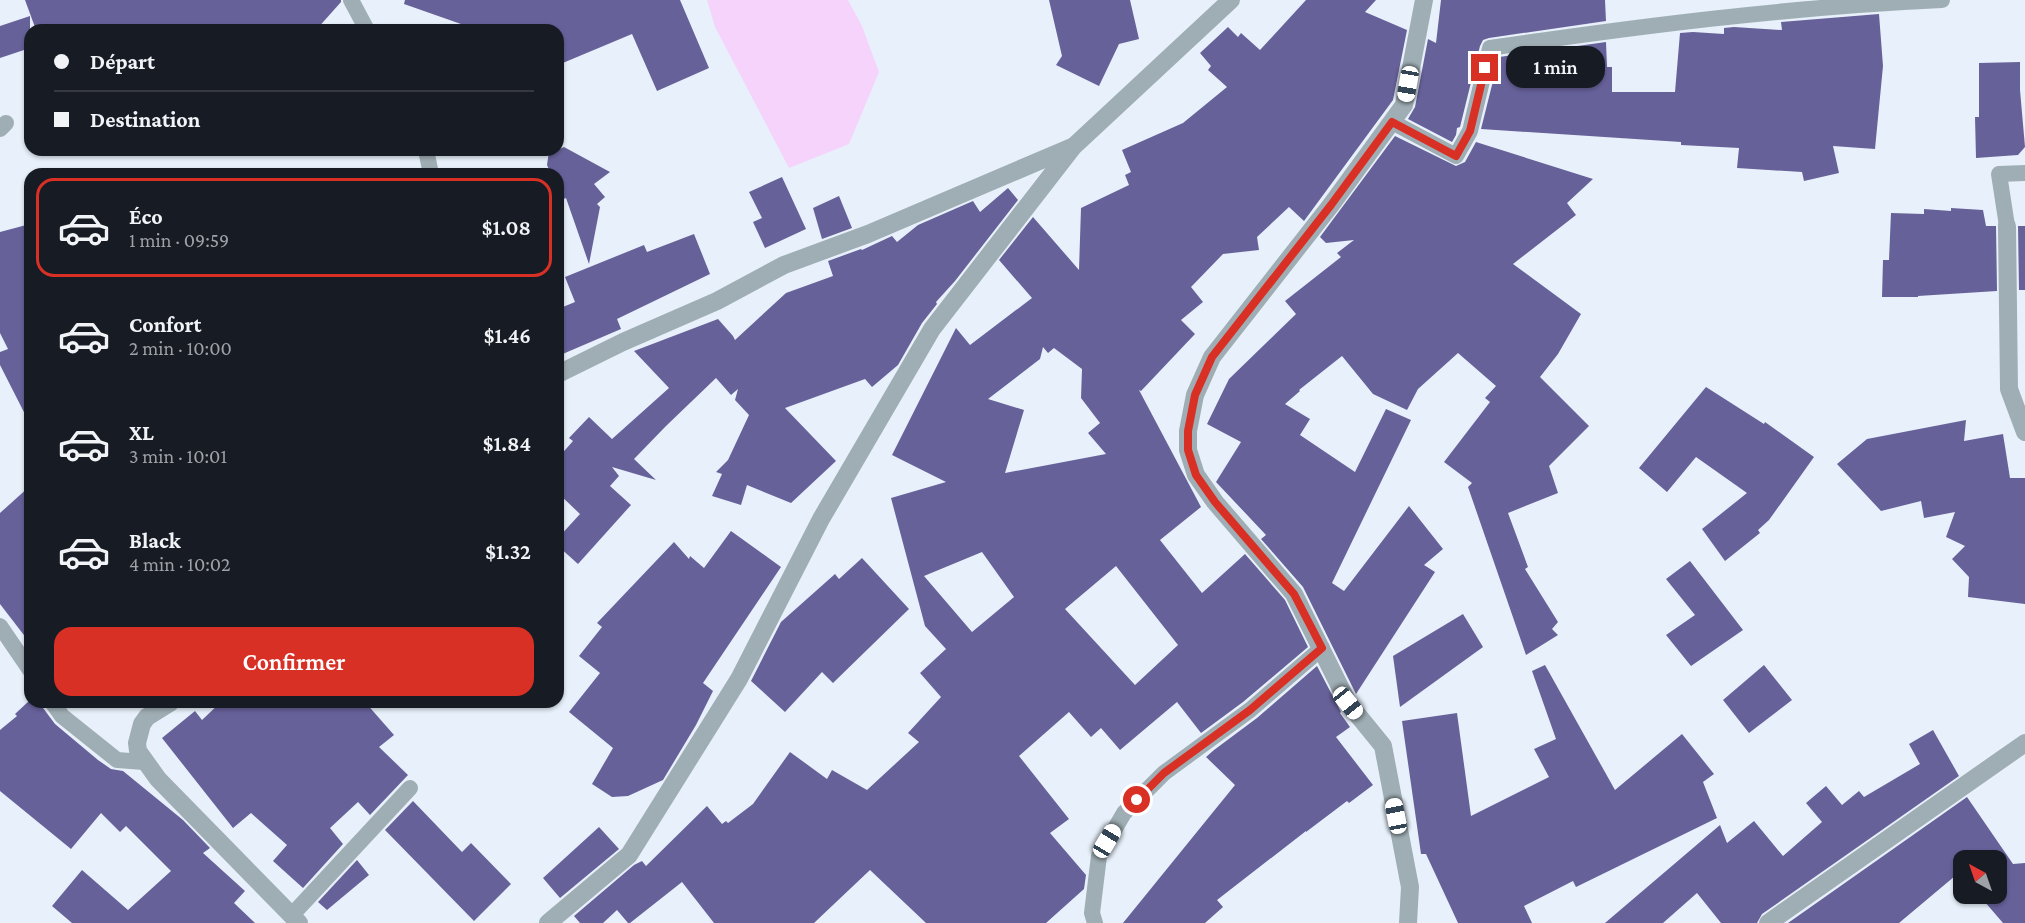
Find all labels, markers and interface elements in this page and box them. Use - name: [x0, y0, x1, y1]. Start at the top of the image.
- callout: 1 min: [1506, 47, 1605, 89]
- text: Départ: [90, 49, 155, 74]
- route end: [1471, 54, 1498, 81]
- text: 1 min: [1533, 56, 1578, 78]
- car: [1396, 65, 1420, 103]
- text: Destination: [90, 107, 200, 132]
- icon: car: [57, 201, 111, 255]
- text: Éco: [129, 204, 163, 229]
- text: $1.08: [482, 215, 531, 240]
- text: 1 min · 09:59: [129, 229, 229, 251]
- icon: car: [57, 309, 111, 363]
- text: Confort: [129, 312, 202, 337]
- text: $1.46: [484, 323, 531, 348]
- text: 2 min · 10:00: [129, 337, 232, 359]
- icon: car: [57, 417, 111, 471]
- text: XL: [129, 420, 154, 445]
- text: $1.84: [483, 431, 531, 456]
- text: 3 min · 10:01: [129, 445, 227, 467]
- icon: car: [57, 525, 111, 579]
- text: Black: [129, 528, 181, 553]
- text: $1.32: [485, 539, 531, 564]
- text: 4 min · 10:02: [129, 553, 230, 575]
- button: Confirmer: [54, 627, 534, 696]
- car: [1330, 683, 1366, 723]
- route start: [1123, 786, 1150, 813]
- car: [1384, 797, 1408, 835]
- car: [1090, 821, 1124, 861]
- north arrow: [1953, 850, 2007, 904]
- map controls: [1953, 850, 2007, 904]

